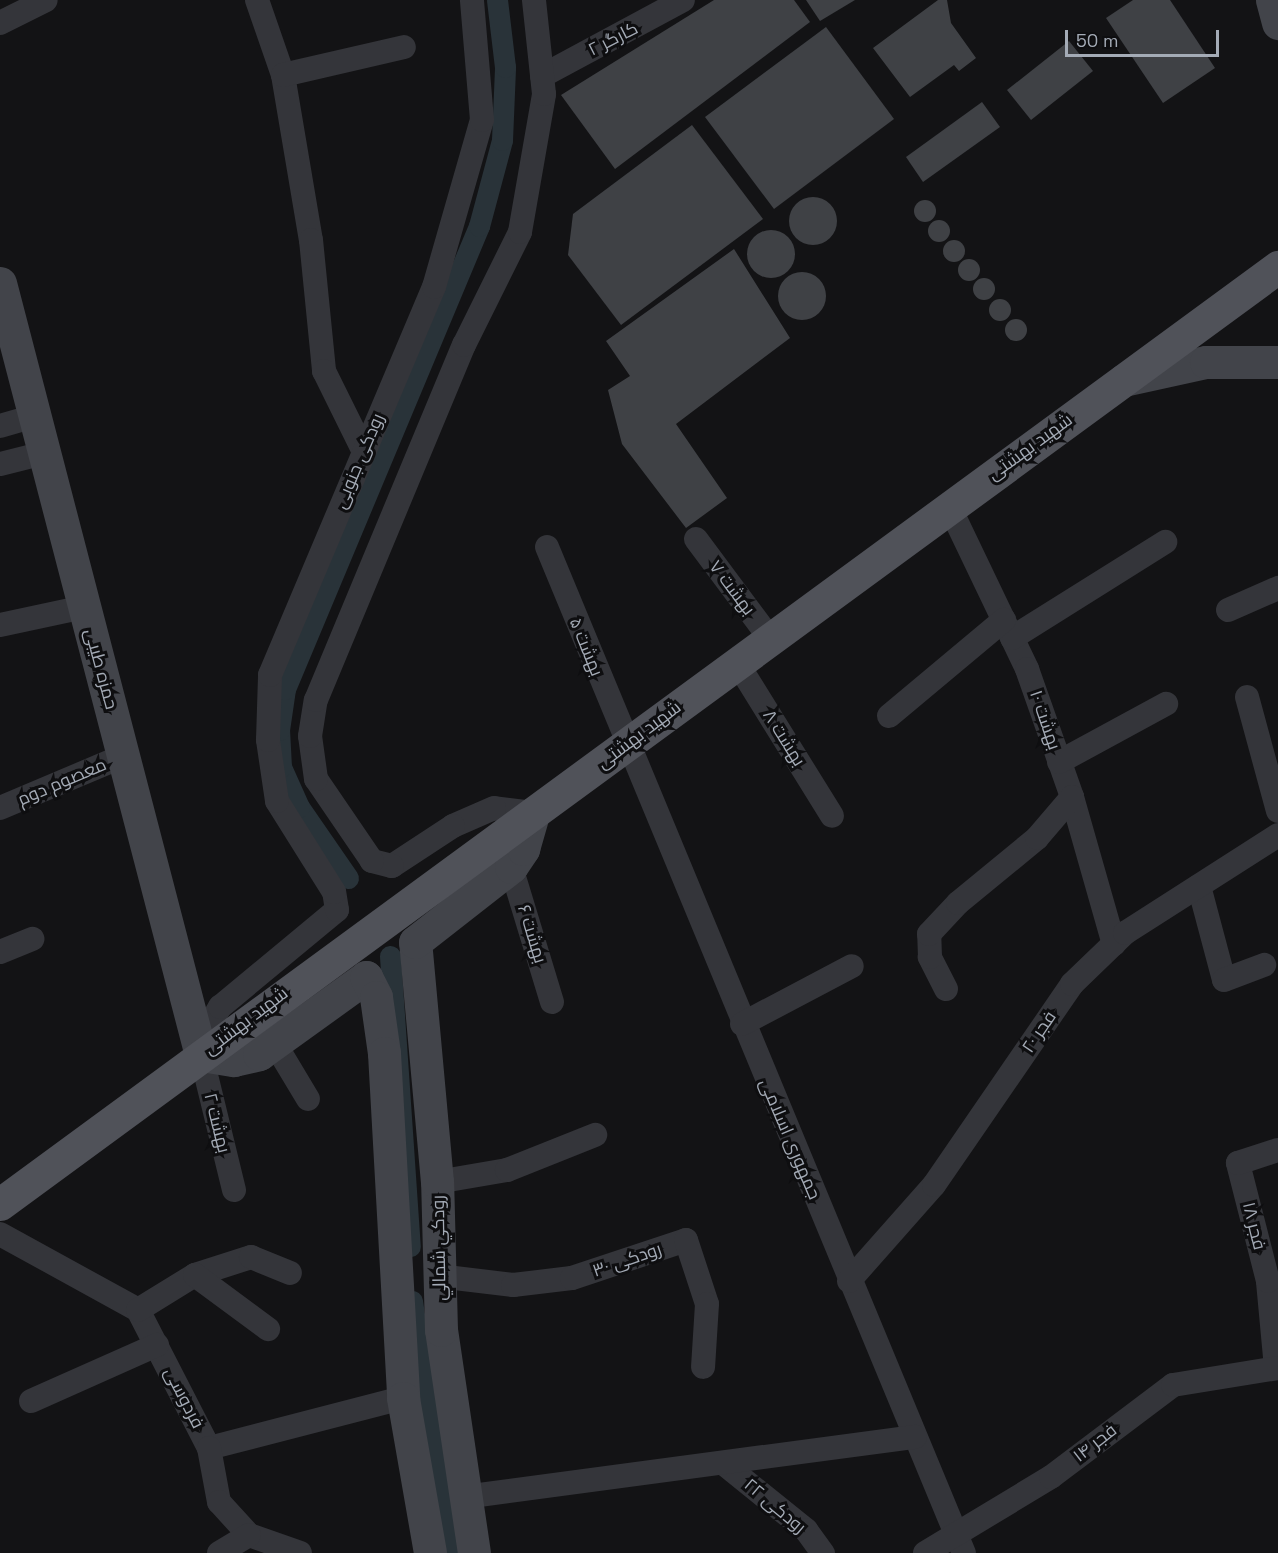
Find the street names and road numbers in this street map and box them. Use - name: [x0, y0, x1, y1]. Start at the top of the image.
- street label: کارگر ۲: [585, 17, 641, 61]
- street label: شهید بهشتی: [983, 409, 1077, 485]
- street label: رودکی جنوبی: [329, 410, 389, 512]
- street label: بهشت ۷: [704, 556, 760, 620]
- street label: بهشت ۵: [564, 615, 608, 679]
- street label: حمزه طیبی: [80, 626, 122, 712]
- street label: بهشت ۱۰: [1025, 687, 1065, 753]
- street label: شهید بهشتی: [593, 696, 685, 774]
- street label: بهشت ۸: [758, 706, 810, 770]
- street label: معصوم دوم: [14, 754, 110, 810]
- street label: بهشت ۶: [513, 902, 551, 966]
- street label: شهید بهشتی: [200, 982, 292, 1060]
- street label: فجر ۲۰: [1017, 1007, 1061, 1057]
- street label: جمهوری اسلامی: [755, 1075, 825, 1203]
- street label: بهشت ۲: [199, 1091, 235, 1155]
- street label: رودکي شمالي: [427, 1195, 451, 1301]
- street label: فجر ۱۸: [1238, 1200, 1270, 1252]
- street label: رودکی ۳۰: [590, 1238, 664, 1282]
- street label: فردوسی: [159, 1364, 209, 1432]
- street label: فجر ۱۴: [1069, 1419, 1121, 1467]
- street label: رودکی ۲۲: [740, 1474, 810, 1538]

